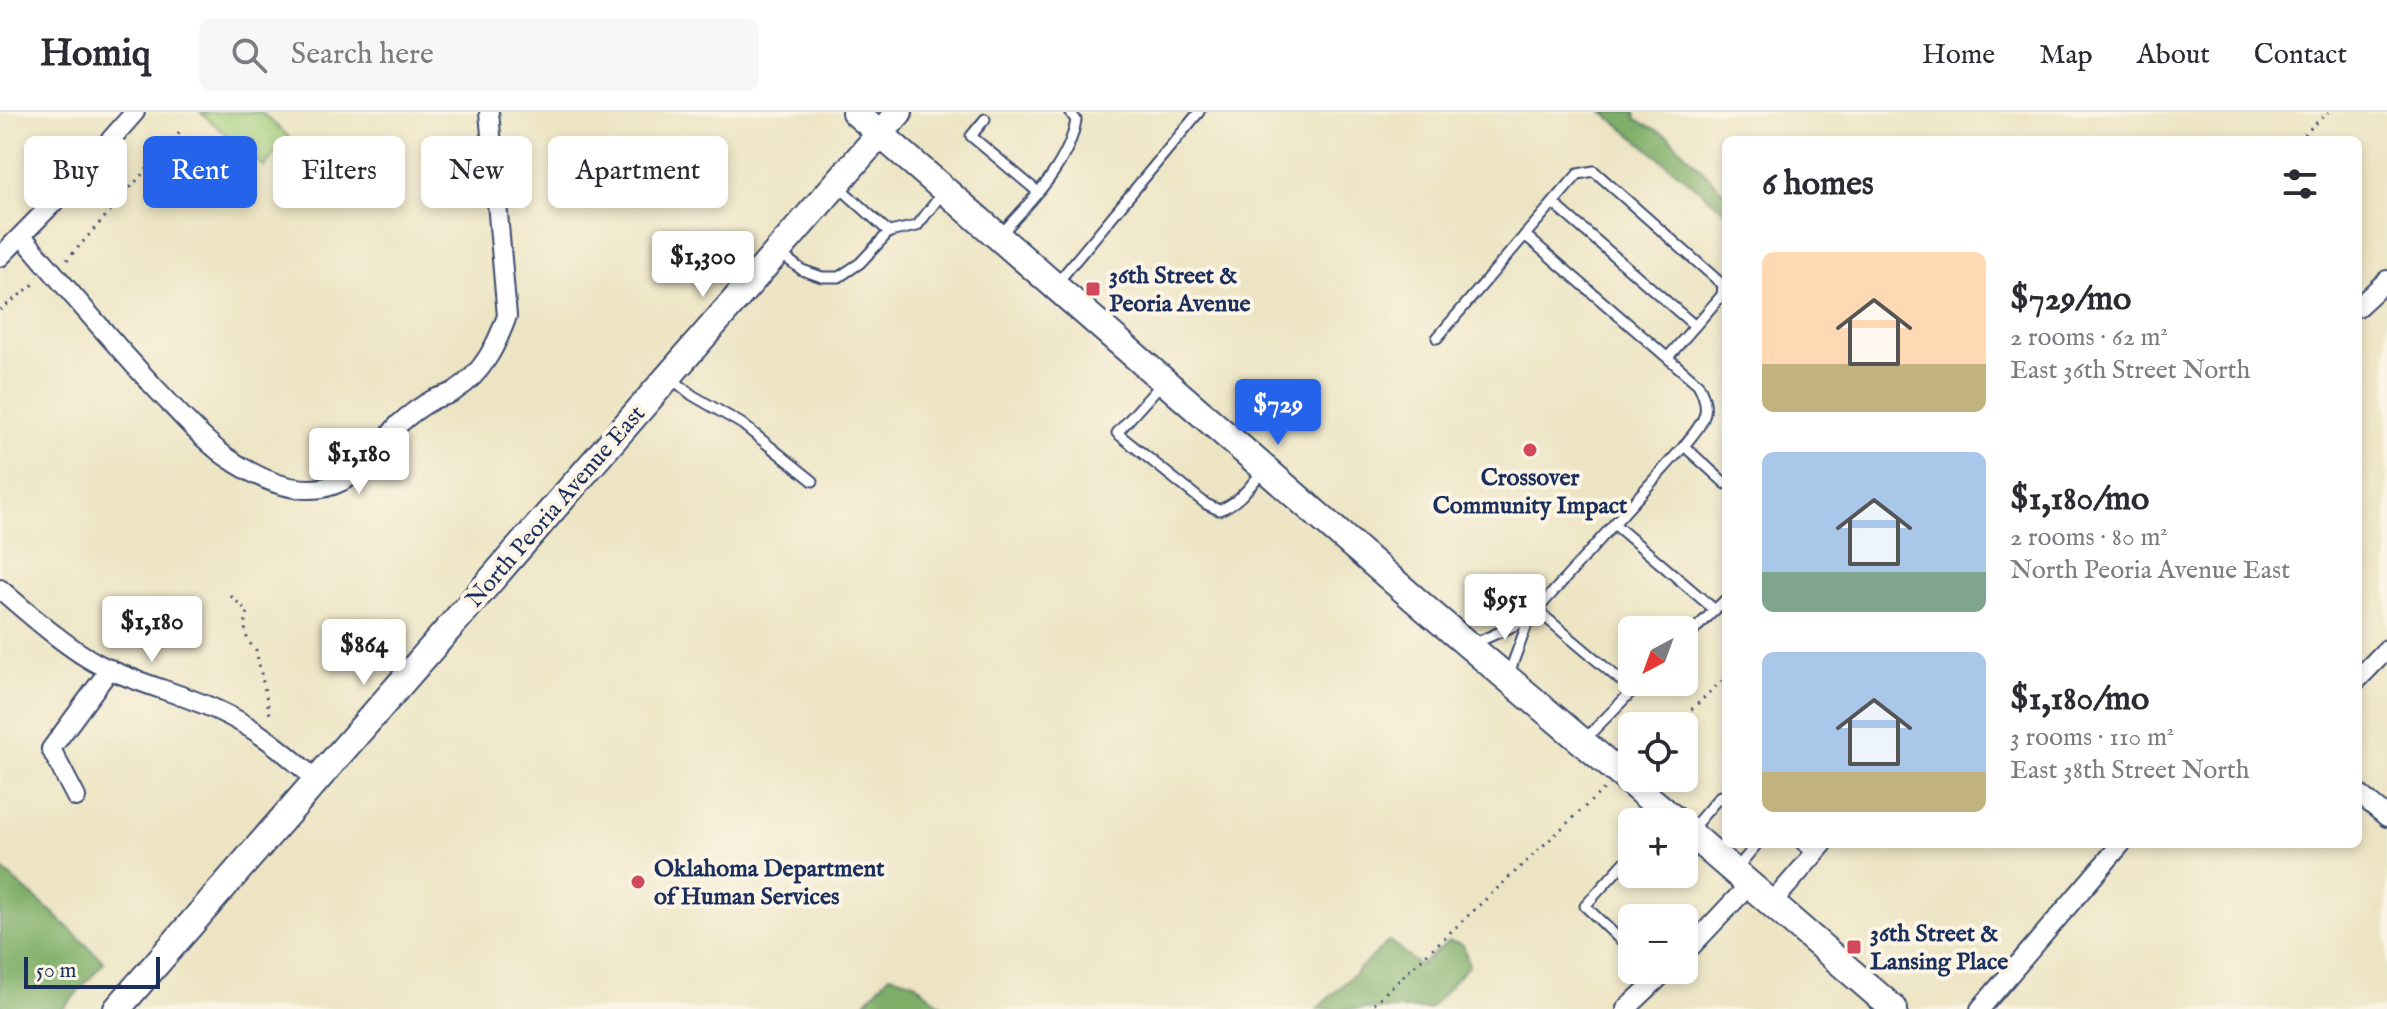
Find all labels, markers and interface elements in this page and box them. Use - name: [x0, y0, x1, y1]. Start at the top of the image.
- search box: [199, 19, 759, 91]
- text: Homiq: [40, 31, 151, 79]
- icon: search: [227, 33, 271, 77]
- text: Search here: [291, 36, 434, 74]
- text: Home: [1922, 38, 1995, 73]
- text: Map: [2039, 38, 2093, 73]
- text: About: [2137, 38, 2210, 73]
- text: Contact: [2254, 38, 2347, 73]
- chip: Buy: [24, 136, 127, 208]
- chip: Rent: [143, 136, 257, 208]
- chip: Filters: [273, 136, 405, 208]
- chip: New: [421, 136, 532, 208]
- chip: Apartment: [548, 136, 728, 208]
- icon: filters: [2278, 162, 2322, 206]
- text: 6 homes: [1762, 163, 1874, 206]
- pin: $1,300: [638, 231, 768, 299]
- text: $1,300: [670, 240, 736, 273]
- place label: 36th Street & Peoria Avenue: [1109, 261, 1251, 320]
- text: $729/mo: [2010, 278, 2131, 321]
- marker: 36th Street & Peoria Avenue: [1084, 280, 1102, 298]
- icon: home: [1826, 284, 1922, 380]
- text: 2 rooms · 62 m²: [2010, 321, 2168, 354]
- text: East 36th Street North: [2010, 354, 2250, 387]
- pin: $729: [1231, 379, 1325, 447]
- text: $729: [1253, 388, 1303, 421]
- street label: North Peoria Avenue East: [460, 399, 653, 615]
- pin: $1,180: [294, 428, 424, 496]
- text: $1,180: [327, 437, 391, 470]
- marker: Crossover Community Impact: [1521, 441, 1539, 459]
- place label: Crossover Community Impact: [1433, 463, 1628, 522]
- text: $1,180/mo: [2010, 478, 2149, 521]
- icon: home: [1826, 484, 1922, 580]
- text: 2 rooms · 80 m²: [2010, 521, 2168, 554]
- text: North Peoria Avenue East: [2010, 554, 2290, 587]
- pin: $951: [1458, 574, 1552, 642]
- text: $951: [1483, 583, 1527, 616]
- pin: $1,180: [87, 596, 217, 664]
- text: $1,180: [120, 605, 184, 638]
- north arrow: [1618, 616, 1698, 696]
- map controls: [1618, 616, 1698, 984]
- pin: $864: [317, 619, 411, 687]
- text: $864: [340, 628, 388, 661]
- text: $1,180/mo: [2010, 678, 2149, 721]
- icon: home: [1826, 684, 1922, 780]
- button: locate: [1618, 712, 1698, 792]
- text: 3 rooms · 110 m²: [2010, 721, 2174, 754]
- text: East 38th Street North: [2010, 754, 2250, 787]
- button: +: [1618, 808, 1698, 888]
- place label: Oklahoma Department of Human Services: [654, 854, 885, 913]
- marker: Oklahoma Department of Human Services: [629, 873, 647, 891]
- button: −: [1618, 904, 1698, 984]
- place label: 36th Street & Lansing Place: [1870, 919, 2008, 978]
- marker: 36th Street & Lansing Place: [1845, 938, 1863, 956]
- scale bar: [24, 953, 160, 989]
- text: 50 m: [36, 957, 77, 985]

